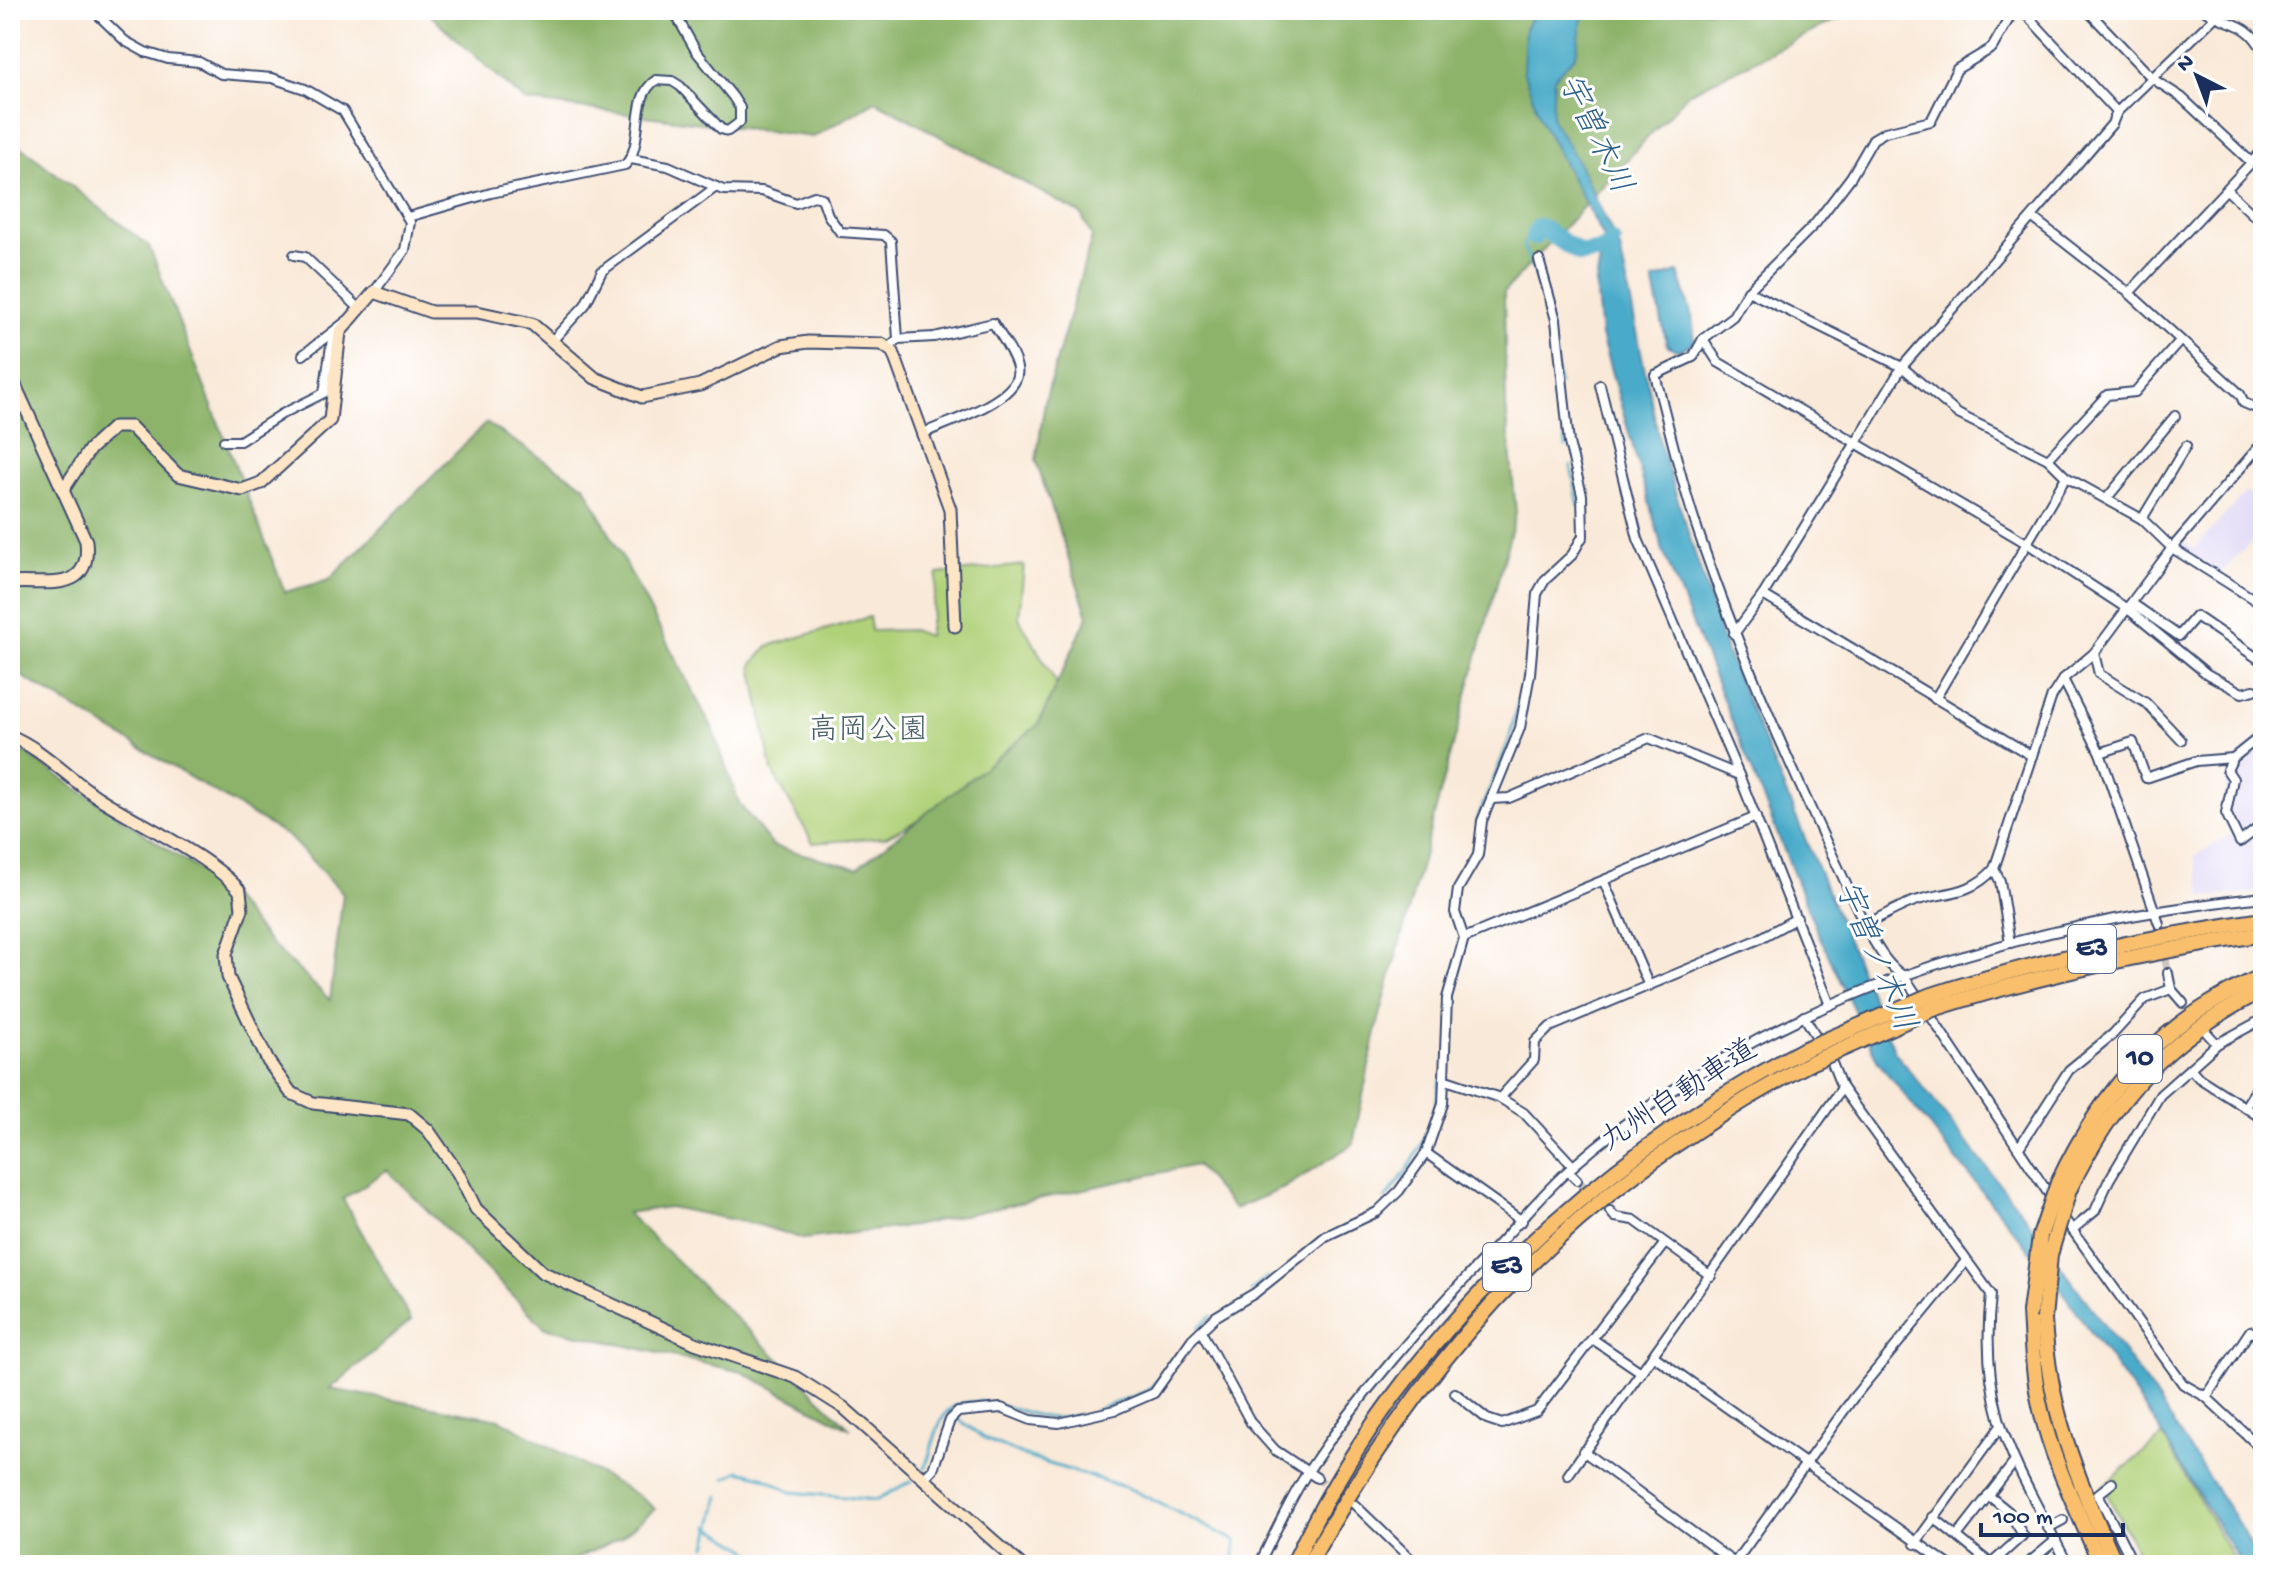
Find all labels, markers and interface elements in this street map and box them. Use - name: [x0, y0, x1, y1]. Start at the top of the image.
- north arrow: [2157, 36, 2237, 116]
- text: N: [2172, 50, 2200, 79]
- water label: 宇曽木川: [1548, 68, 1640, 201]
- park label: 高岡公園: [808, 713, 928, 750]
- water label: 宇曽ノ木川: [1824, 875, 1924, 1038]
- road number: E3: [2068, 925, 2116, 973]
- street label: 九州自動車道: [1594, 1032, 1765, 1161]
- road number: 10: [2118, 1035, 2162, 1083]
- road number: E3: [1483, 1243, 1531, 1291]
- scale bar: [1981, 1487, 2123, 1537]
- text: 100 m: [1992, 1504, 2053, 1533]

